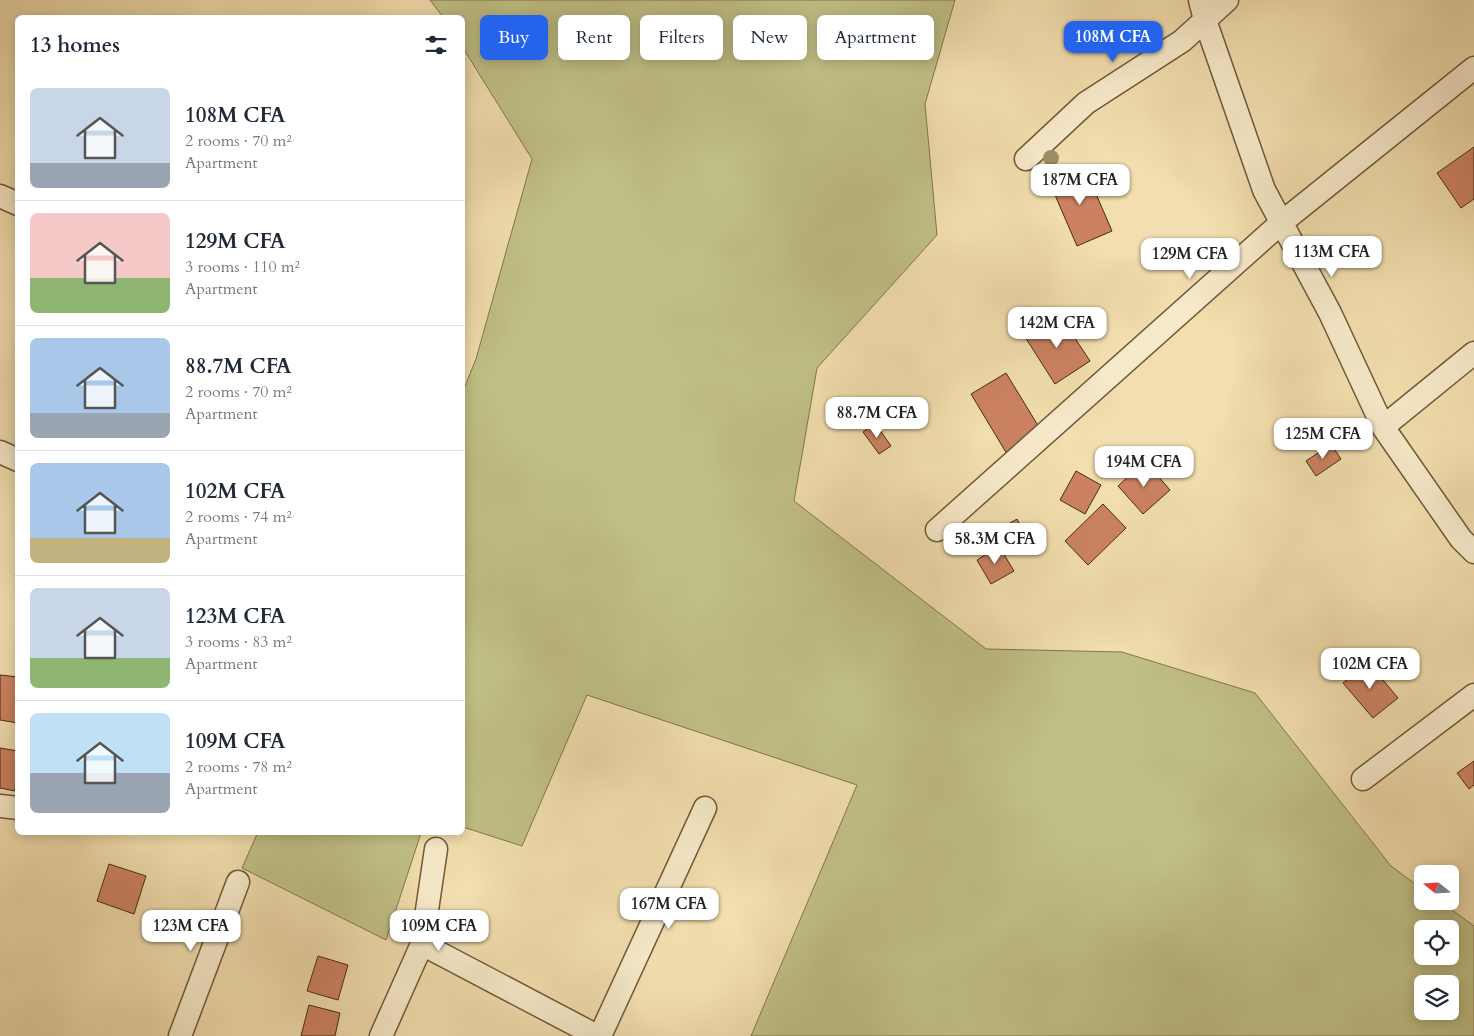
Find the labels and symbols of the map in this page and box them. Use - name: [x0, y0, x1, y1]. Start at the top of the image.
- pin: 108M CFA: [1061, 20, 1165, 63]
- pin: 187M CFA: [1028, 164, 1132, 206]
- pin: 113M CFA: [1280, 236, 1384, 278]
- pin: 129M CFA: [1138, 238, 1242, 280]
- pin: 142M CFA: [1005, 306, 1109, 349]
- pin: 88.7M CFA: [820, 396, 934, 439]
- pin: 125M CFA: [1271, 418, 1375, 460]
- pin: 194M CFA: [1092, 446, 1196, 488]
- pin: 58.3M CFA: [938, 522, 1052, 565]
- pin: 102M CFA: [1318, 648, 1422, 690]
- north arrow: [1414, 865, 1459, 910]
- pin: 167M CFA: [617, 888, 721, 930]
- pin: 123M CFA: [139, 910, 243, 952]
- pin: 109M CFA: [387, 910, 491, 952]

